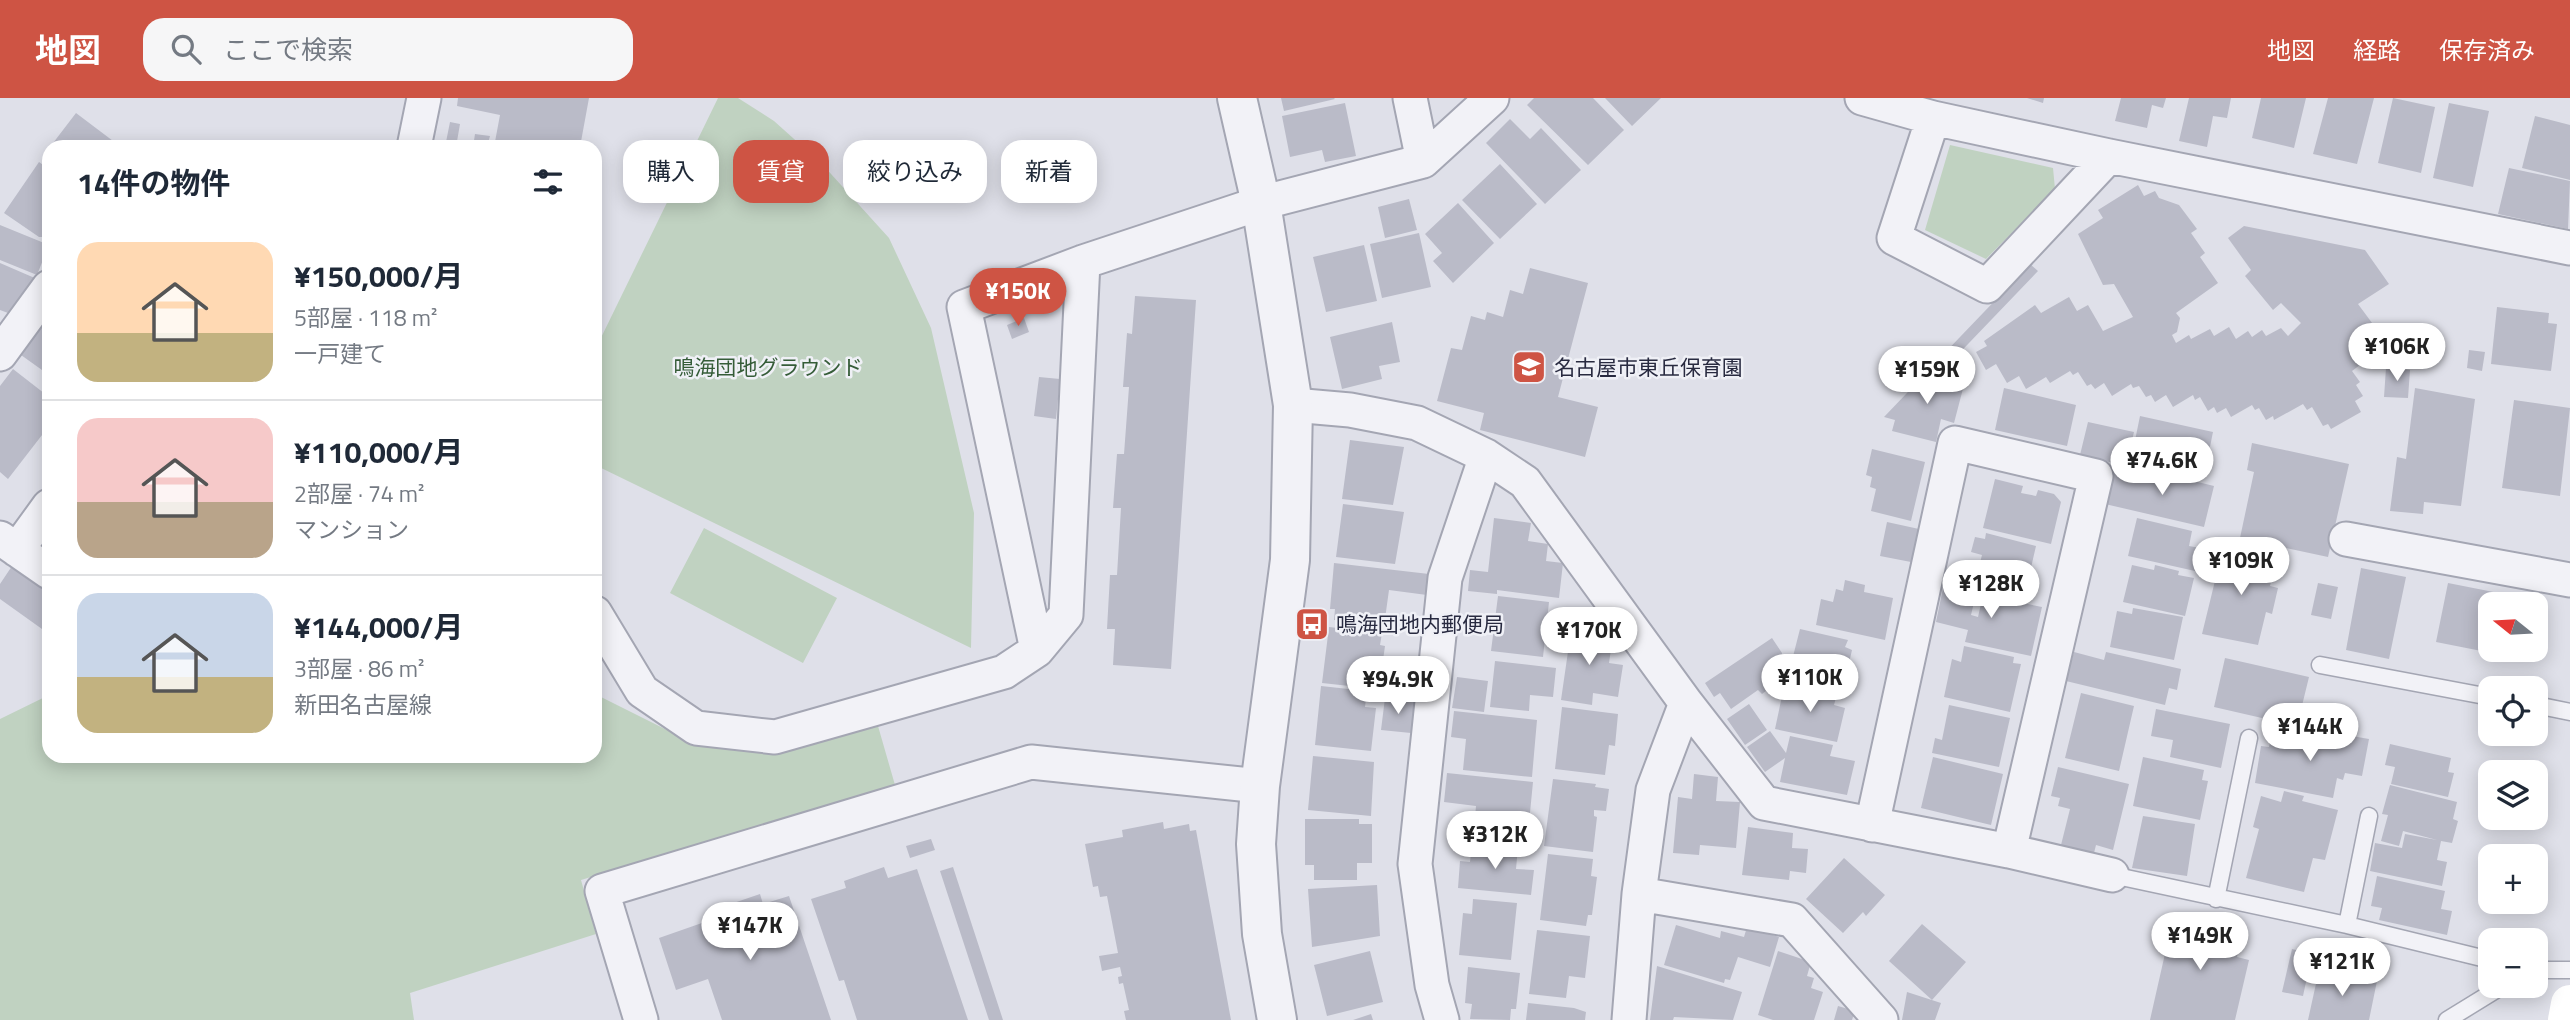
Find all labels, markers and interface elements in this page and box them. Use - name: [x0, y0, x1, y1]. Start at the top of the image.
- search box: [143, 18, 633, 81]
- text: 地図: [35, 25, 101, 75]
- icon: search: [167, 30, 205, 68]
- text: ここで検索: [223, 30, 353, 69]
- text: 地図: [2267, 32, 2315, 68]
- text: 経路: [2353, 32, 2401, 68]
- text: 保存済み: [2439, 32, 2535, 68]
- chip: 購入: [623, 140, 719, 203]
- chip: 賃貸: [733, 140, 829, 203]
- chip: 絞り込み: [843, 140, 987, 203]
- chip: 新着: [1001, 140, 1097, 203]
- text: 14件の物件: [77, 160, 231, 206]
- icon: filters: [529, 163, 567, 201]
- text: ¥150,000/月: [294, 253, 463, 299]
- pin: ¥150K: [969, 268, 1067, 328]
- icon: home: [133, 270, 217, 354]
- text: ¥150K: [985, 273, 1051, 308]
- text: 5部屋 · 118 m²: [294, 300, 437, 335]
- pin: ¥106K: [2348, 324, 2446, 383]
- text: ¥106K: [2364, 328, 2430, 363]
- text: 一戸建て: [294, 336, 386, 371]
- pin: ¥159K: [1878, 346, 1976, 406]
- school or university icon: 名古屋市東丘保育園: [1510, 348, 1548, 386]
- park label: 鳴海団地グラウンド: [674, 351, 863, 383]
- place label: 名古屋市東丘保育園: [1554, 351, 1743, 383]
- text: ¥159K: [1894, 351, 1960, 386]
- text: ¥110,000/月: [294, 429, 463, 475]
- pin: ¥74.6K: [2105, 438, 2219, 497]
- text: ¥74.6K: [2126, 442, 2198, 477]
- icon: home: [133, 446, 217, 530]
- text: 2部屋 · 74 m²: [294, 476, 424, 511]
- text: マンション: [294, 512, 409, 547]
- pin: ¥109K: [2192, 538, 2290, 597]
- text: ¥109K: [2208, 542, 2274, 577]
- pin: ¥128K: [1942, 560, 2040, 620]
- text: ¥128K: [1958, 565, 2024, 600]
- north arrow: [2478, 592, 2548, 662]
- map controls: [2478, 592, 2548, 998]
- text: ¥144,000/月: [294, 604, 463, 650]
- bus stop icon: 鳴海団地内郵便局: [1293, 605, 1331, 643]
- place label: 鳴海団地内郵便局: [1336, 608, 1504, 640]
- pin: ¥170K: [1540, 608, 1638, 667]
- text: ¥170K: [1556, 612, 1622, 647]
- icon: home: [133, 621, 217, 705]
- text: 3部屋 · 86 m²: [294, 651, 424, 686]
- pin: ¥110K: [1761, 654, 1859, 714]
- pin: ¥94.9K: [1341, 656, 1455, 716]
- text: ¥110K: [1777, 659, 1843, 694]
- text: ¥94.9K: [1362, 661, 1434, 696]
- button: locate: [2478, 676, 2548, 746]
- text: 新田名古屋線: [294, 687, 432, 722]
- pin: ¥144K: [2261, 704, 2359, 763]
- text: ¥144K: [2277, 708, 2343, 743]
- button: layers: [2478, 760, 2548, 830]
- pin: ¥312K: [1446, 812, 1544, 871]
- text: ¥312K: [1462, 816, 1528, 851]
- button: +: [2478, 844, 2548, 914]
- pin: ¥147K: [701, 902, 799, 962]
- text: ¥147K: [717, 907, 783, 942]
- pin: ¥149K: [2151, 912, 2249, 972]
- text: ¥149K: [2167, 917, 2233, 952]
- button: −: [2478, 928, 2548, 998]
- pin: ¥121K: [2293, 939, 2391, 998]
- text: ¥121K: [2309, 943, 2375, 978]

